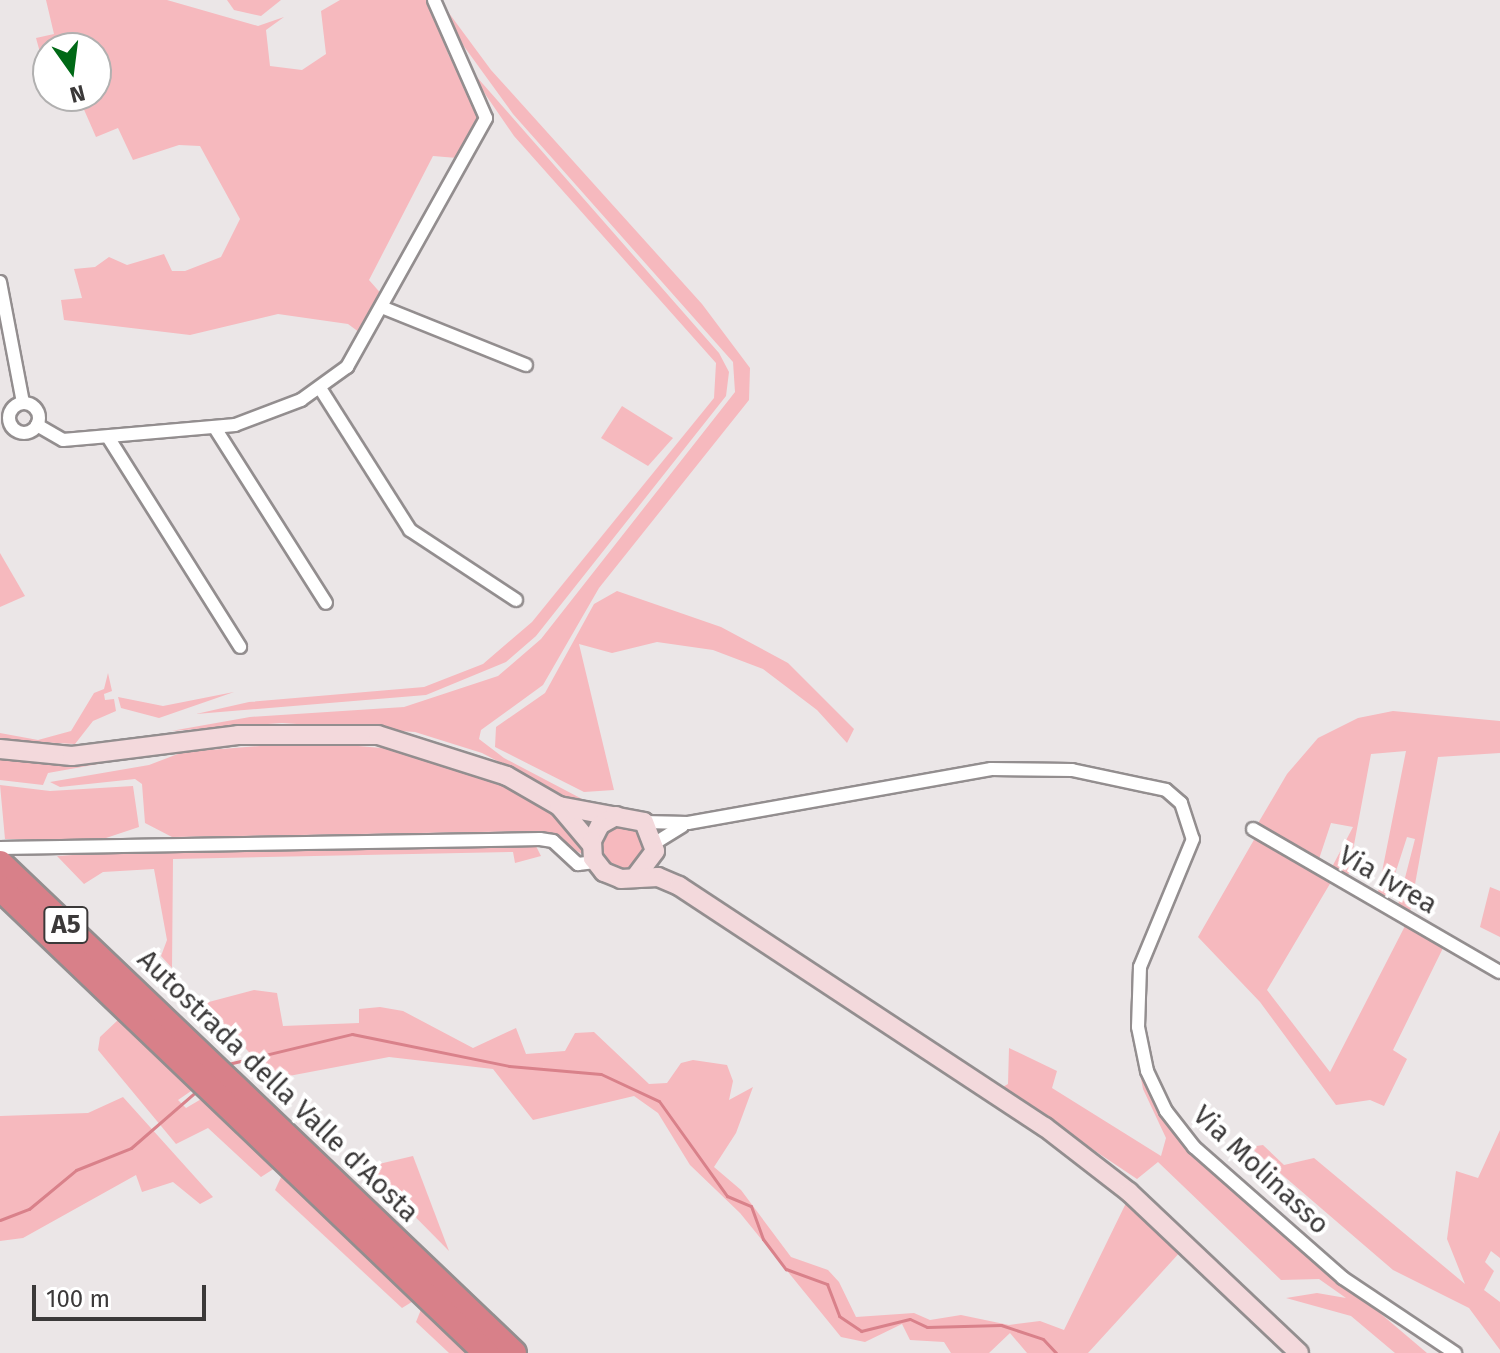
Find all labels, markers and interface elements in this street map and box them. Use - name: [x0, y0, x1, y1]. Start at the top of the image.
- north arrow: [32, 32, 112, 112]
- text: N: [67, 79, 88, 109]
- street label: Via Ivrea: [1333, 838, 1443, 922]
- road number: A5: [42, 903, 90, 947]
- street label: Autostrada della Valle d'Aosta: [130, 943, 426, 1229]
- street label: Via Molinasso: [1186, 1098, 1336, 1242]
- scale bar: [36, 1269, 210, 1319]
- text: 100 m: [46, 1285, 110, 1313]

